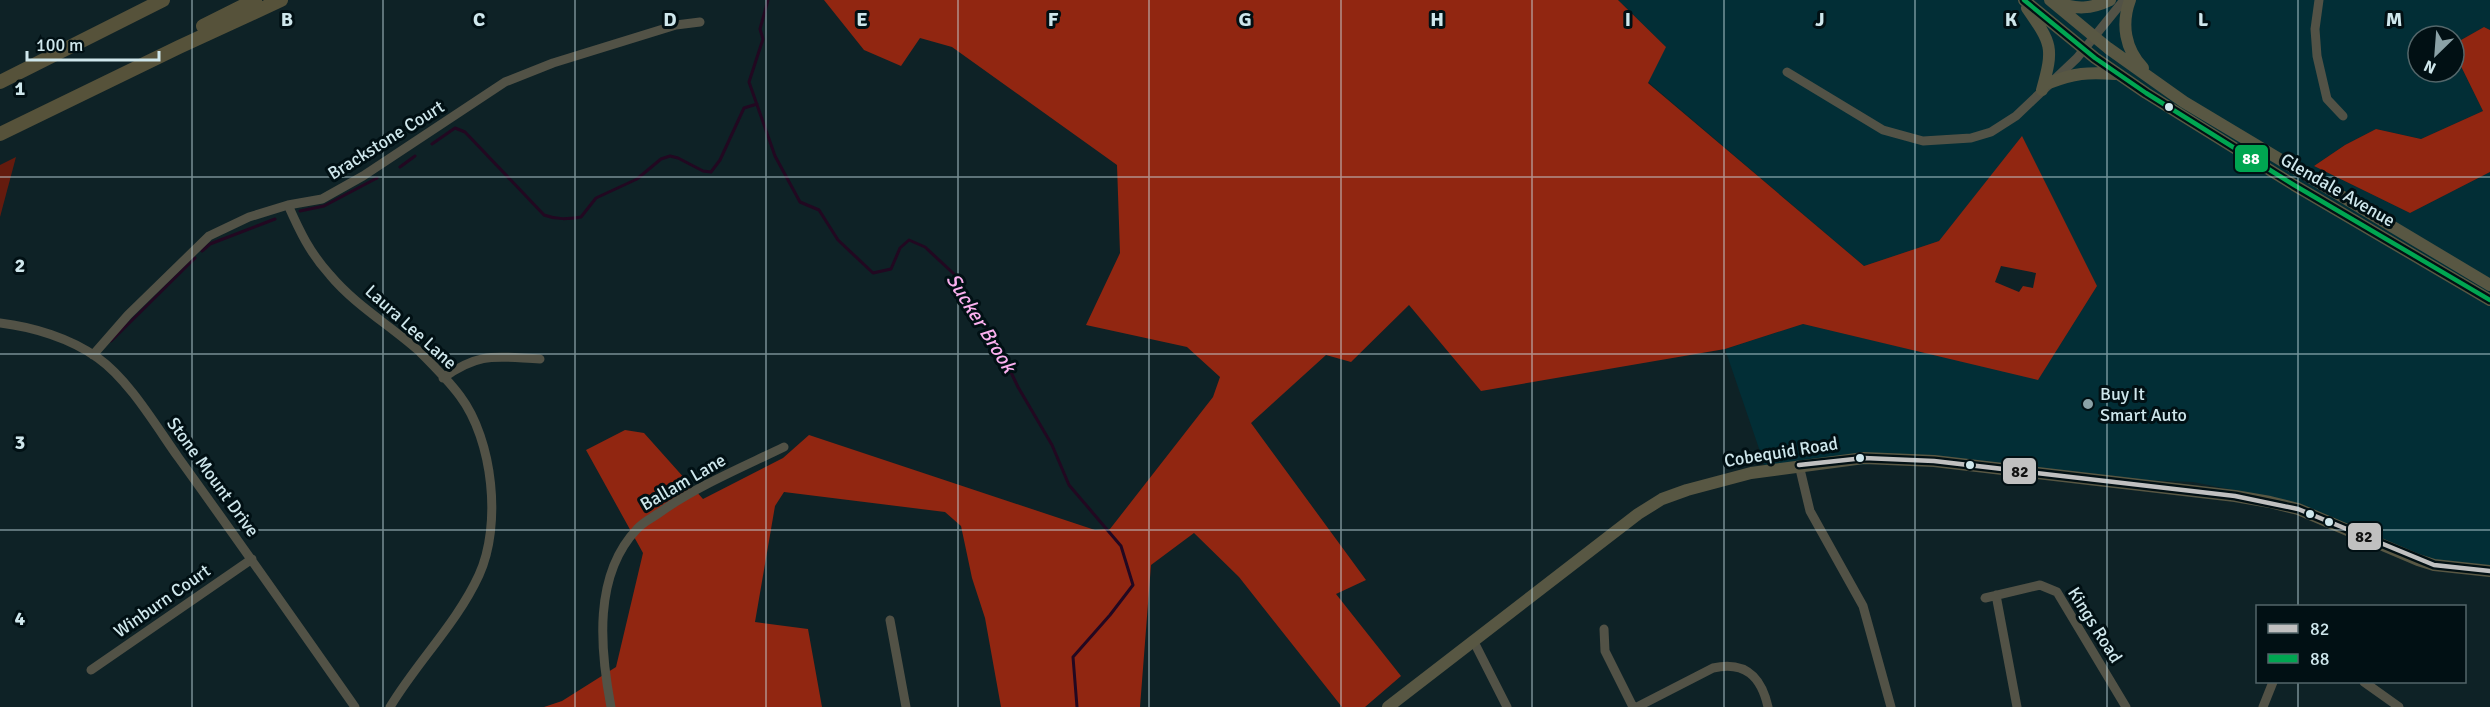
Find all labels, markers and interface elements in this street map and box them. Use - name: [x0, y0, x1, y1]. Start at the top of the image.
- text: B: [281, 7, 293, 32]
- text: C: [473, 7, 485, 32]
- text: D: [663, 7, 677, 32]
- text: E: [856, 7, 868, 32]
- text: F: [1048, 7, 1059, 32]
- text: G: [1238, 7, 1252, 32]
- text: H: [1430, 7, 1444, 32]
- text: I: [1625, 7, 1631, 32]
- text: J: [1815, 7, 1825, 32]
- text: K: [2005, 7, 2018, 32]
- text: L: [2198, 7, 2209, 32]
- text: M: [2386, 7, 2402, 32]
- scale bar: [27, 24, 159, 62]
- north arrow: [2406, 24, 2466, 84]
- text: 100 m: [36, 34, 83, 56]
- text: N: [2421, 55, 2439, 78]
- text: 1: [15, 76, 26, 101]
- street label: Brackstone Court: [324, 95, 448, 185]
- unlabelled marker: [2163, 101, 2175, 113]
- line badge: 88: [2234, 144, 2269, 173]
- street label: Glendale Avenue: [2277, 148, 2399, 232]
- text: 88: [2242, 149, 2260, 169]
- text: 2: [15, 253, 25, 278]
- water label: Sucker Brook: [941, 269, 1022, 379]
- street label: Laura Lee Lane: [361, 280, 461, 374]
- place label: Buy It Smart Auto: [2100, 383, 2187, 426]
- marker: Buy It Smart Auto: [2081, 397, 2095, 411]
- street label: Stone Mount Drive: [162, 413, 264, 541]
- text: 3: [15, 430, 25, 455]
- street label: Cobequid Road: [1723, 432, 1839, 472]
- street label: Ballam Lane: [636, 449, 730, 515]
- unlabelled marker: [1854, 452, 1866, 464]
- line badge: 82: [2002, 457, 2037, 485]
- unlabelled marker: [1964, 459, 1976, 471]
- text: 82: [2011, 462, 2029, 482]
- unlabelled marker: [2304, 508, 2316, 520]
- unlabelled marker: [2323, 516, 2335, 528]
- line badge: 82: [2347, 522, 2382, 551]
- text: 82: [2355, 527, 2373, 547]
- street label: Winburn Court: [109, 560, 215, 642]
- street label: Kings Road: [2063, 583, 2127, 667]
- legend: [2256, 605, 2466, 683]
- text: 4: [15, 606, 26, 631]
- text: 82: [2310, 618, 2329, 640]
- text: 88: [2310, 648, 2329, 670]

